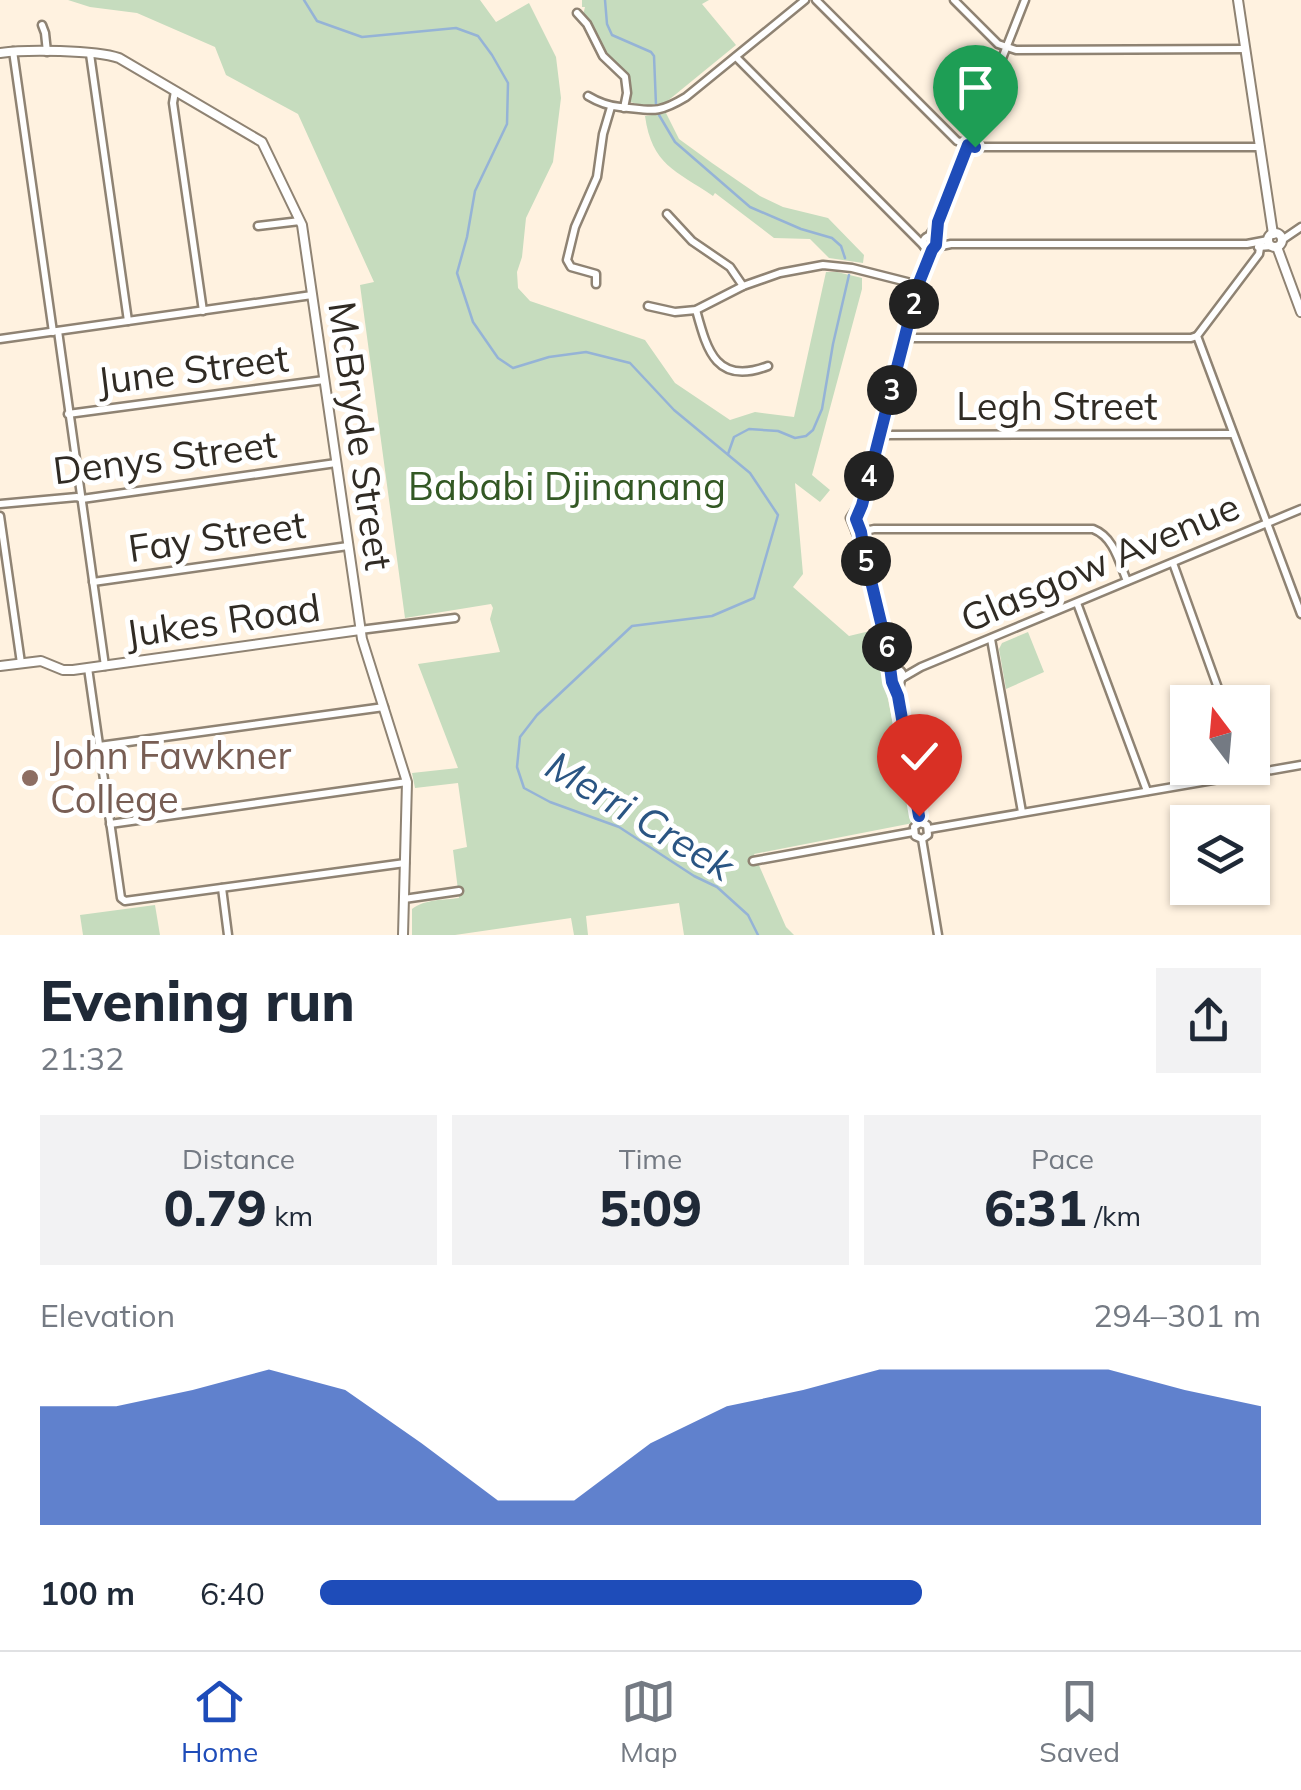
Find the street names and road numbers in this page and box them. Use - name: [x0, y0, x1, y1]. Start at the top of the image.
- street label: McBryde Street: [318, 299, 404, 573]
- street label: June Street: [94, 333, 291, 405]
- street label: Legh Street: [956, 382, 1158, 430]
- street label: Denys Street: [50, 419, 279, 495]
- street label: Glasgow Avenue: [953, 482, 1246, 642]
- street label: Fay Street: [125, 500, 309, 572]
- street label: Jukes Road: [122, 583, 323, 657]

